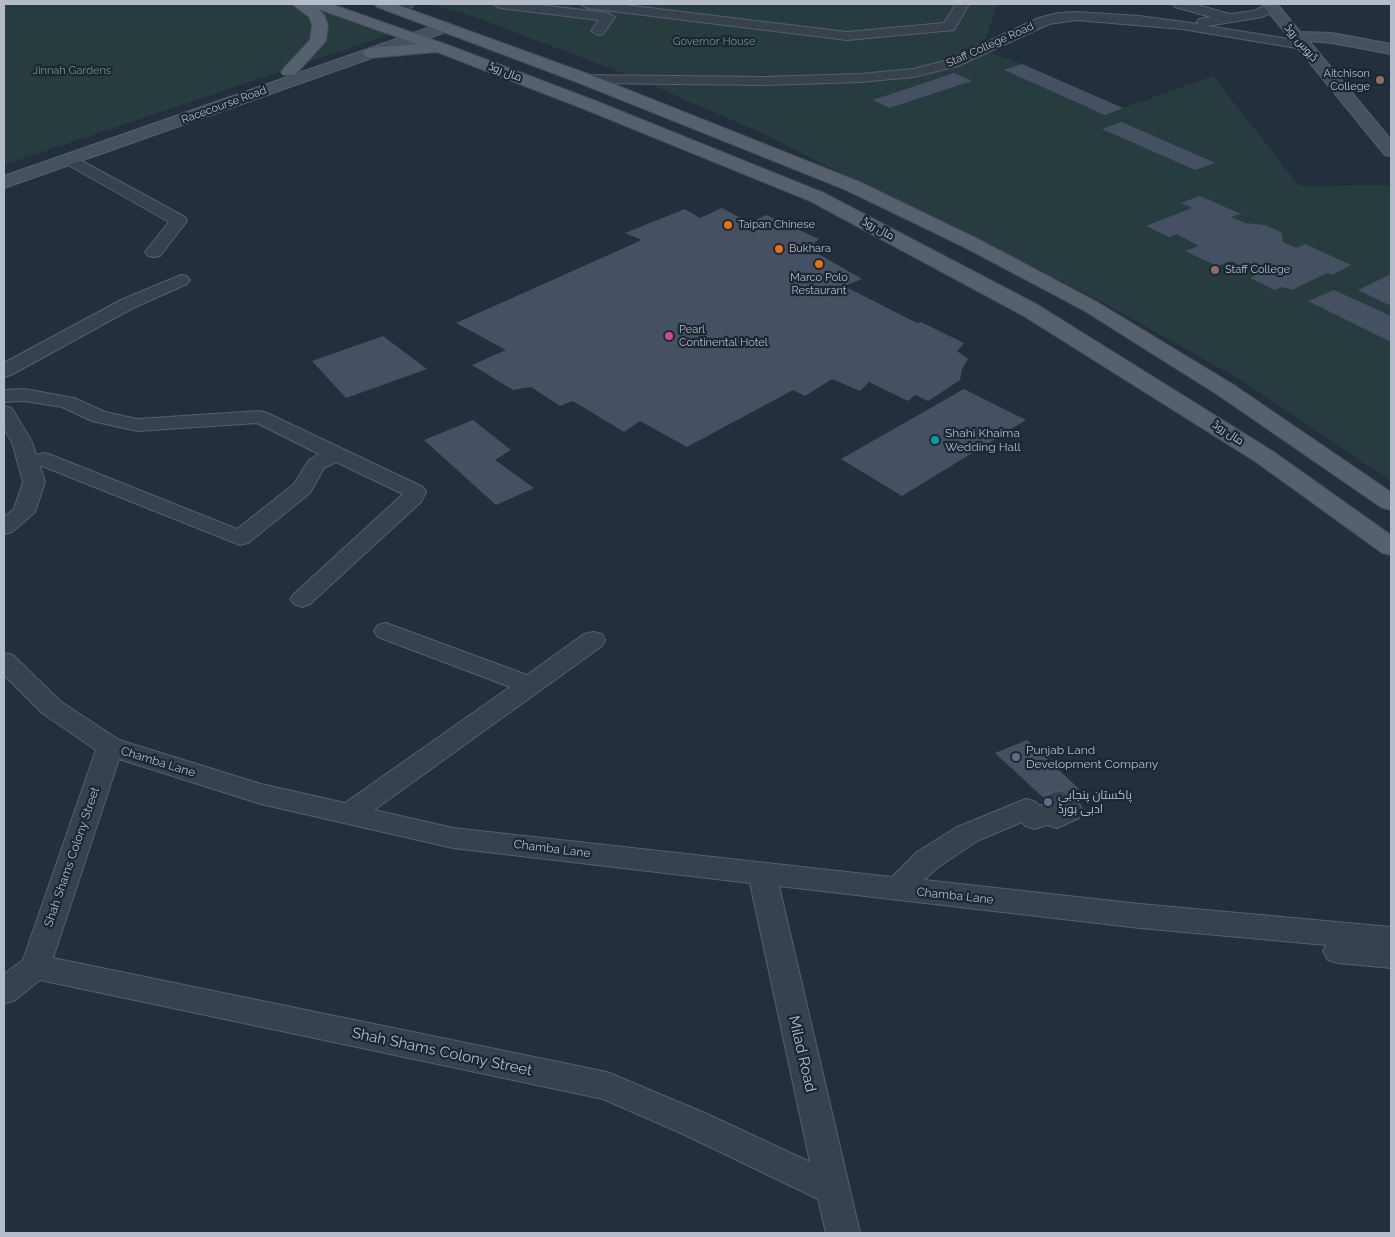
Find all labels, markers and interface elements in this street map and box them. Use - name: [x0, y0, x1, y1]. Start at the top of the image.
- street label: Staff College Road: [944, 20, 1036, 70]
- street label: ڈیوس روڈ: [1282, 22, 1320, 64]
- park label: Governor House: [673, 35, 755, 49]
- street label: مال روڈ: [486, 60, 524, 84]
- park label: Jinnah Gardens: [33, 64, 111, 78]
- place label: Aitchison College: [1323, 67, 1370, 93]
- marker: Aitchison College: [1374, 74, 1386, 86]
- street label: Racecourse Road: [180, 84, 268, 126]
- street label: مال روڈ: [860, 215, 896, 243]
- place label: Taipan Chinese: [738, 218, 815, 232]
- marker: Taipan Chinese: [722, 219, 734, 231]
- place label: Bukhara: [789, 242, 831, 256]
- marker: Bukhara: [773, 243, 785, 255]
- marker: Marco Polo Restaurant: [813, 258, 825, 270]
- place label: Staff College: [1225, 263, 1290, 277]
- marker: Staff College: [1209, 264, 1221, 276]
- place label: Marco Polo Restaurant: [790, 271, 848, 297]
- place label: Pearl Continental Hotel: [679, 323, 768, 349]
- marker: Pearl Continental Hotel: [663, 330, 675, 342]
- street label: مال روڈ: [1210, 418, 1246, 448]
- place label: Shahi Khaima Wedding Hall: [945, 426, 1021, 454]
- marker: Shahi Khaima Wedding Hall: [929, 434, 941, 446]
- place label: Punjab Land Development Company: [1026, 743, 1158, 771]
- street label: Chamba Lane: [119, 744, 197, 780]
- marker: Punjab Land Development Company: [1010, 751, 1022, 763]
- street label: Shah Shams Colony Street: [41, 785, 103, 929]
- place label: پاکستان پنجابی ادبی بورڈ: [1058, 788, 1132, 816]
- marker: پاکستان پنجابی ادبی بورڈ: [1042, 796, 1054, 808]
- street label: Chamba Lane: [513, 837, 591, 861]
- street label: Chamba Lane: [916, 885, 994, 907]
- street label: Milad Road: [784, 1014, 820, 1094]
- street label: Shah Shams Colony Street: [350, 1024, 534, 1080]

